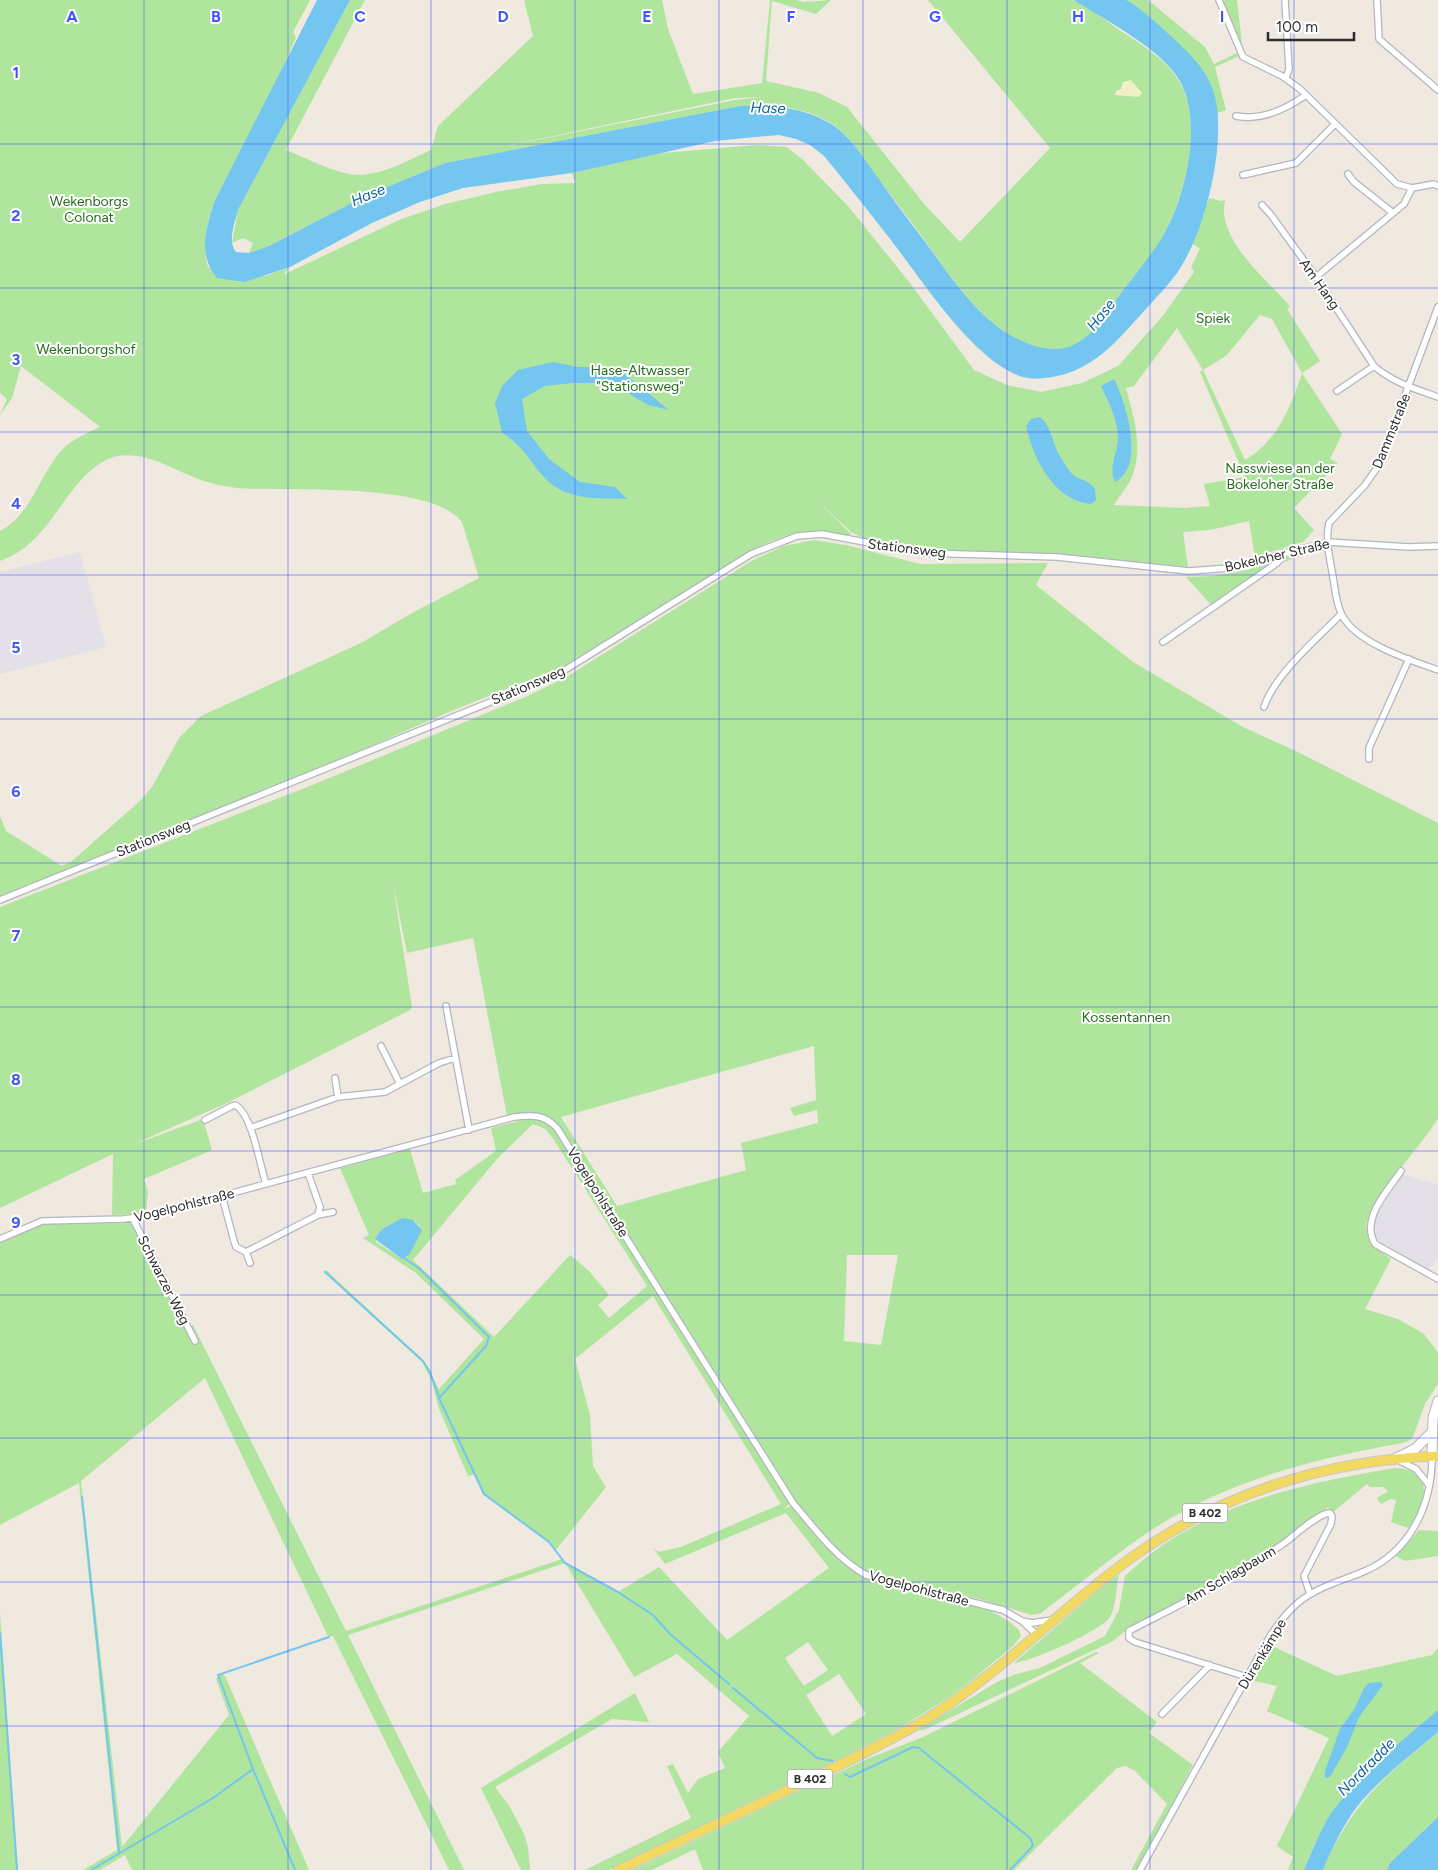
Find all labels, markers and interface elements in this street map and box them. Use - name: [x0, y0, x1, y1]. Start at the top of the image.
- text: A: [66, 7, 78, 26]
- text: B: [211, 7, 221, 26]
- text: C: [354, 7, 366, 26]
- text: D: [497, 7, 509, 26]
- text: E: [642, 7, 652, 26]
- text: F: [787, 7, 796, 26]
- text: G: [929, 7, 941, 26]
- text: H: [1072, 7, 1084, 26]
- text: I: [1220, 7, 1224, 26]
- scale bar: [1268, 10, 1354, 42]
- text: 100 m: [1276, 18, 1318, 36]
- text: 1: [13, 63, 19, 82]
- water label: Hase: [750, 98, 786, 118]
- water label: Hase: [348, 180, 388, 210]
- park label: Wekenborgs Colonat: [50, 193, 128, 226]
- text: 2: [11, 206, 21, 225]
- street label: Am Hang: [1296, 255, 1343, 313]
- water label: Hase: [1083, 296, 1119, 334]
- park label: Spiek: [1196, 310, 1230, 327]
- park label: Wekenborgshof: [36, 341, 137, 358]
- text: 3: [12, 350, 21, 369]
- park label: Hase-Altwasser "Stationsweg": [591, 362, 690, 395]
- street label: Dammstraße: [1369, 391, 1414, 471]
- park label: Nasswiese an der Bokeloher Straße: [1225, 460, 1335, 493]
- text: 4: [11, 494, 21, 513]
- street label: Stationsweg: [867, 535, 947, 562]
- street label: Bokeloher Straße: [1223, 535, 1332, 576]
- text: 5: [11, 638, 21, 657]
- street label: Stationsweg: [489, 662, 568, 709]
- text: 6: [11, 782, 21, 801]
- street label: Stationsweg: [114, 816, 193, 861]
- text: 7: [12, 926, 21, 945]
- park label: Kossentannen: [1082, 1009, 1170, 1026]
- text: 8: [11, 1070, 21, 1089]
- street label: Vogelpohlstraße: [563, 1144, 632, 1241]
- street label: Vogelpohlstraße: [132, 1185, 236, 1226]
- text: 9: [11, 1213, 21, 1232]
- street label: Schwarzer Weg: [134, 1233, 193, 1328]
- road number: B 402: [1182, 1504, 1228, 1522]
- street label: Am Schlagbaum: [1182, 1542, 1279, 1608]
- street label: Vogelpohlstraße: [867, 1567, 971, 1610]
- street label: Dürenkämpe: [1235, 1616, 1290, 1693]
- water label: Nordradde: [1333, 1734, 1399, 1800]
- road number: B 402: [788, 1770, 832, 1788]

